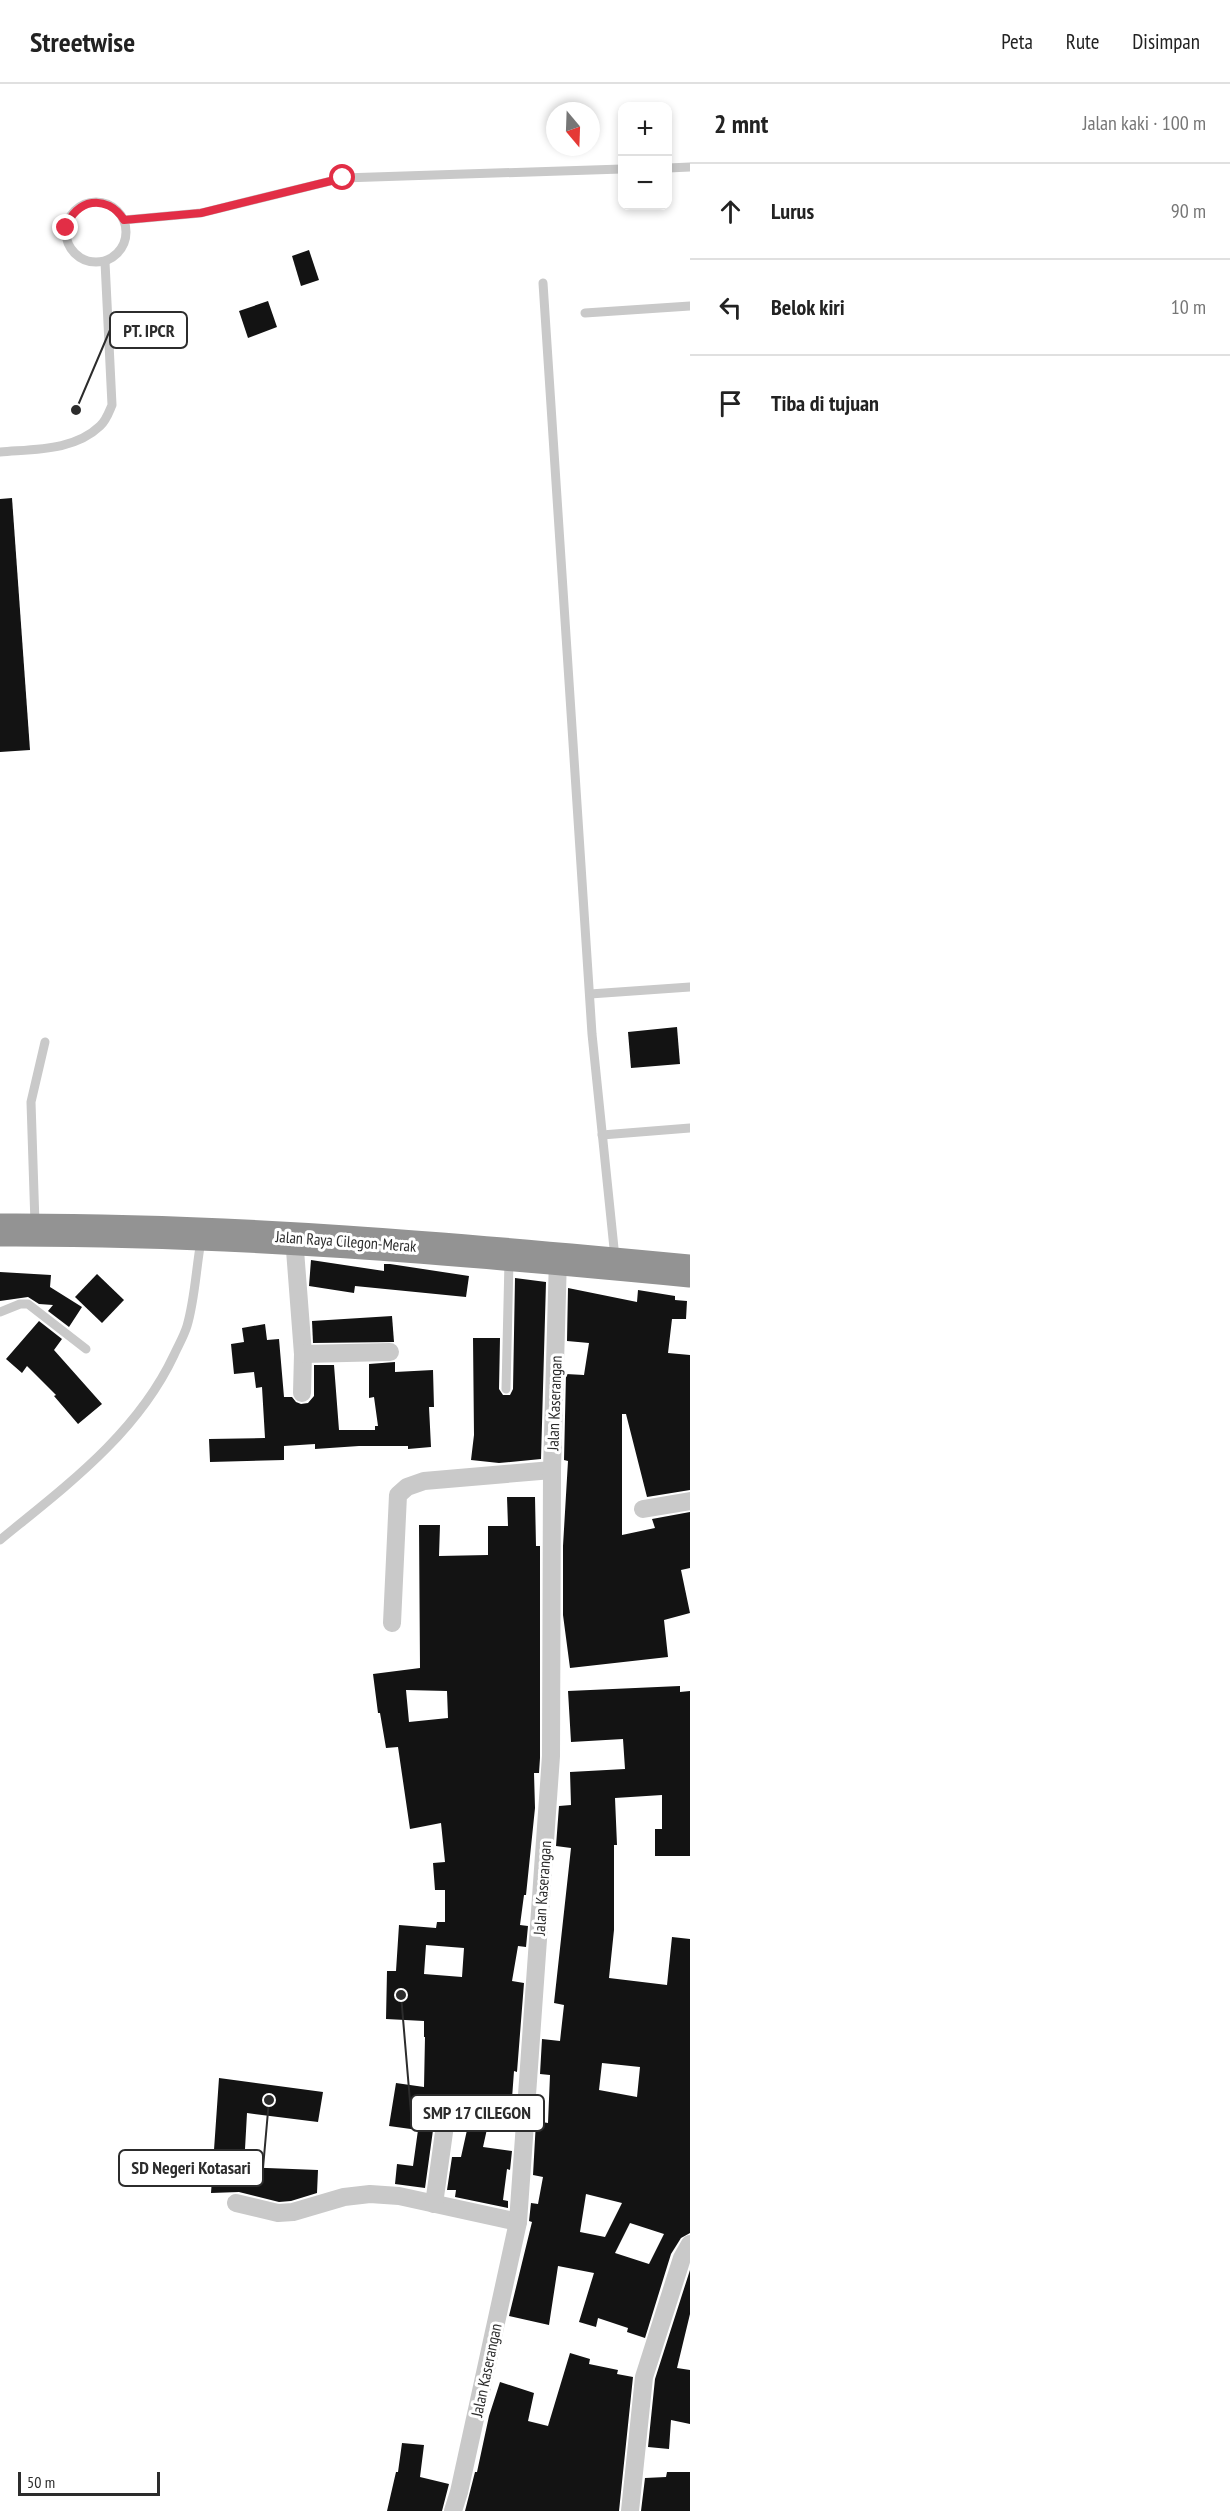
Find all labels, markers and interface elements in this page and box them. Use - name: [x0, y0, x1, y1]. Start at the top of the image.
- text: Streetwise: [30, 23, 135, 60]
- text: Peta: [1001, 28, 1033, 55]
- text: Rute: [1066, 28, 1099, 55]
- text: Disimpan: [1132, 28, 1200, 55]
- north arrow: [546, 102, 600, 156]
- map controls: [618, 102, 672, 210]
- button: +: [618, 102, 672, 156]
- text: 2 mnt: [714, 107, 768, 140]
- text: Jalan kaki · 100 m: [1083, 110, 1206, 136]
- button: −: [618, 156, 672, 210]
- route start: [329, 164, 355, 190]
- icon: ahead: [714, 195, 747, 228]
- text: Lurus: [771, 197, 814, 225]
- text: 90 m: [1171, 198, 1206, 224]
- route end: [52, 214, 78, 240]
- icon: left: [714, 291, 747, 324]
- text: Belok kiri: [771, 293, 845, 321]
- text: 10 m: [1171, 294, 1206, 320]
- callout: PT. IPCR: [110, 312, 187, 348]
- text: PT. IPCR: [123, 319, 175, 342]
- icon: arrive: [714, 387, 747, 420]
- text: Tiba di tujuan: [771, 389, 879, 417]
- street label: Jalan Raya Cilegon-Merak: [274, 1226, 418, 1256]
- street label: Jalan Kaserangan: [542, 1355, 566, 1452]
- street label: Jalan Kaserangan: [529, 1840, 555, 1937]
- callout: SMP 17 CILEGON: [411, 2095, 544, 2131]
- text: SMP 17 CILEGON: [423, 2101, 531, 2124]
- callout: SD Negeri Kotasari: [119, 2150, 263, 2186]
- text: SD Negeri Kotasari: [131, 2156, 251, 2179]
- street label: Jalan Kaserangan: [466, 2321, 506, 2419]
- scale bar: [18, 2469, 160, 2496]
- text: 50 m: [27, 2472, 55, 2492]

